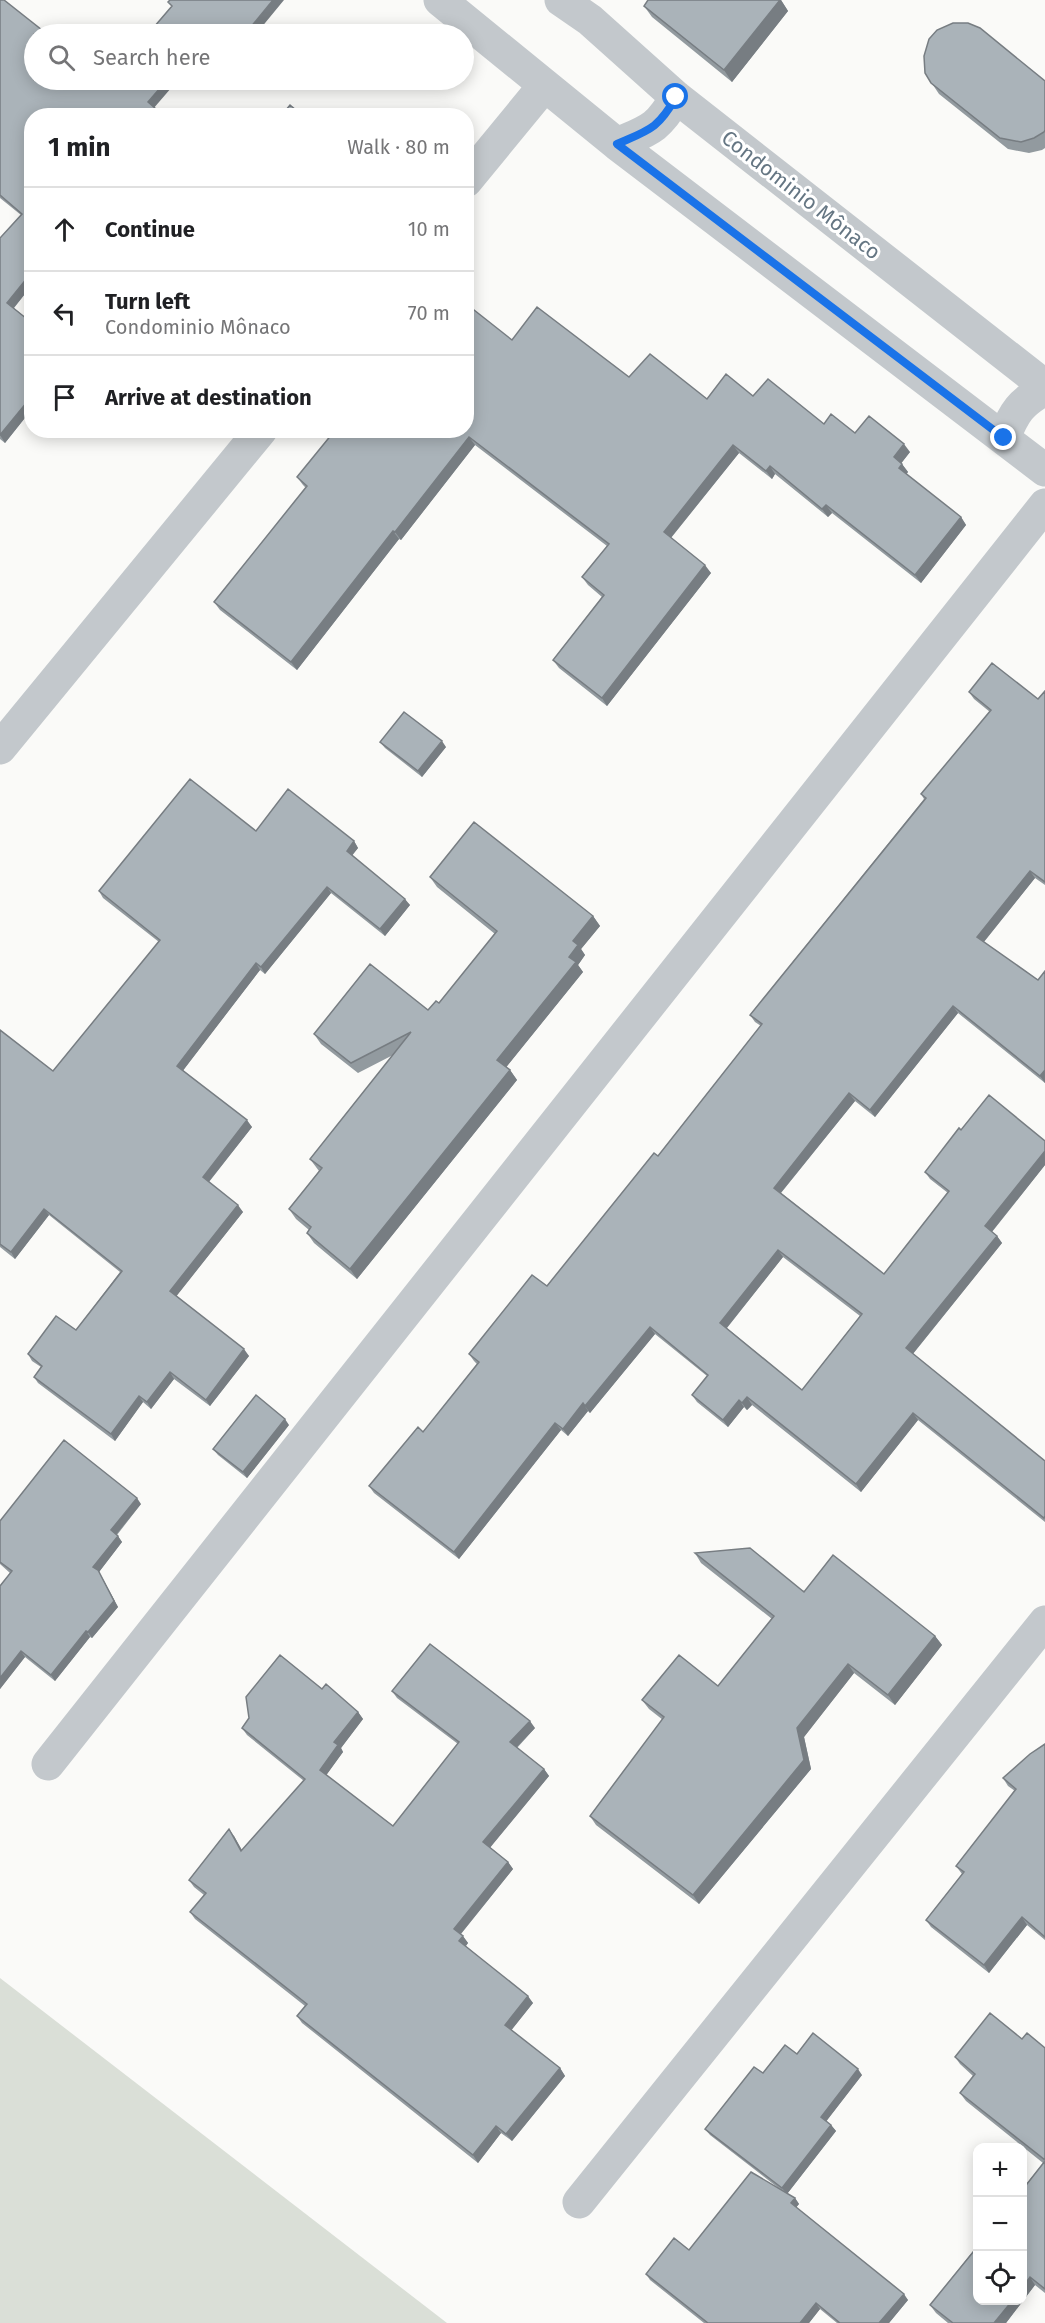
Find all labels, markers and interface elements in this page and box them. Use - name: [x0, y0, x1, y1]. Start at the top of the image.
- search box: [24, 24, 474, 90]
- icon: search: [45, 41, 78, 74]
- text: Search here: [93, 44, 211, 71]
- route start: [662, 83, 688, 109]
- street label: Condominio Mônaco: [716, 125, 886, 265]
- text: 1 min: [48, 132, 111, 163]
- text: Walk · 80 m: [347, 135, 450, 159]
- icon: ahead: [48, 213, 81, 246]
- text: Continue: [105, 216, 195, 243]
- text: 10 m: [408, 217, 450, 241]
- text: Turn left: [105, 288, 190, 315]
- icon: left: [48, 297, 81, 330]
- text: 70 m: [408, 301, 450, 325]
- text: Condominio Mônaco: [105, 315, 291, 339]
- icon: arrive: [48, 381, 81, 414]
- text: Arrive at destination: [105, 384, 312, 411]
- route end: [990, 424, 1016, 450]
- map controls: [973, 2143, 1027, 2305]
- button: +: [973, 2143, 1027, 2197]
- button: −: [973, 2197, 1027, 2251]
- button: locate: [973, 2251, 1027, 2305]

